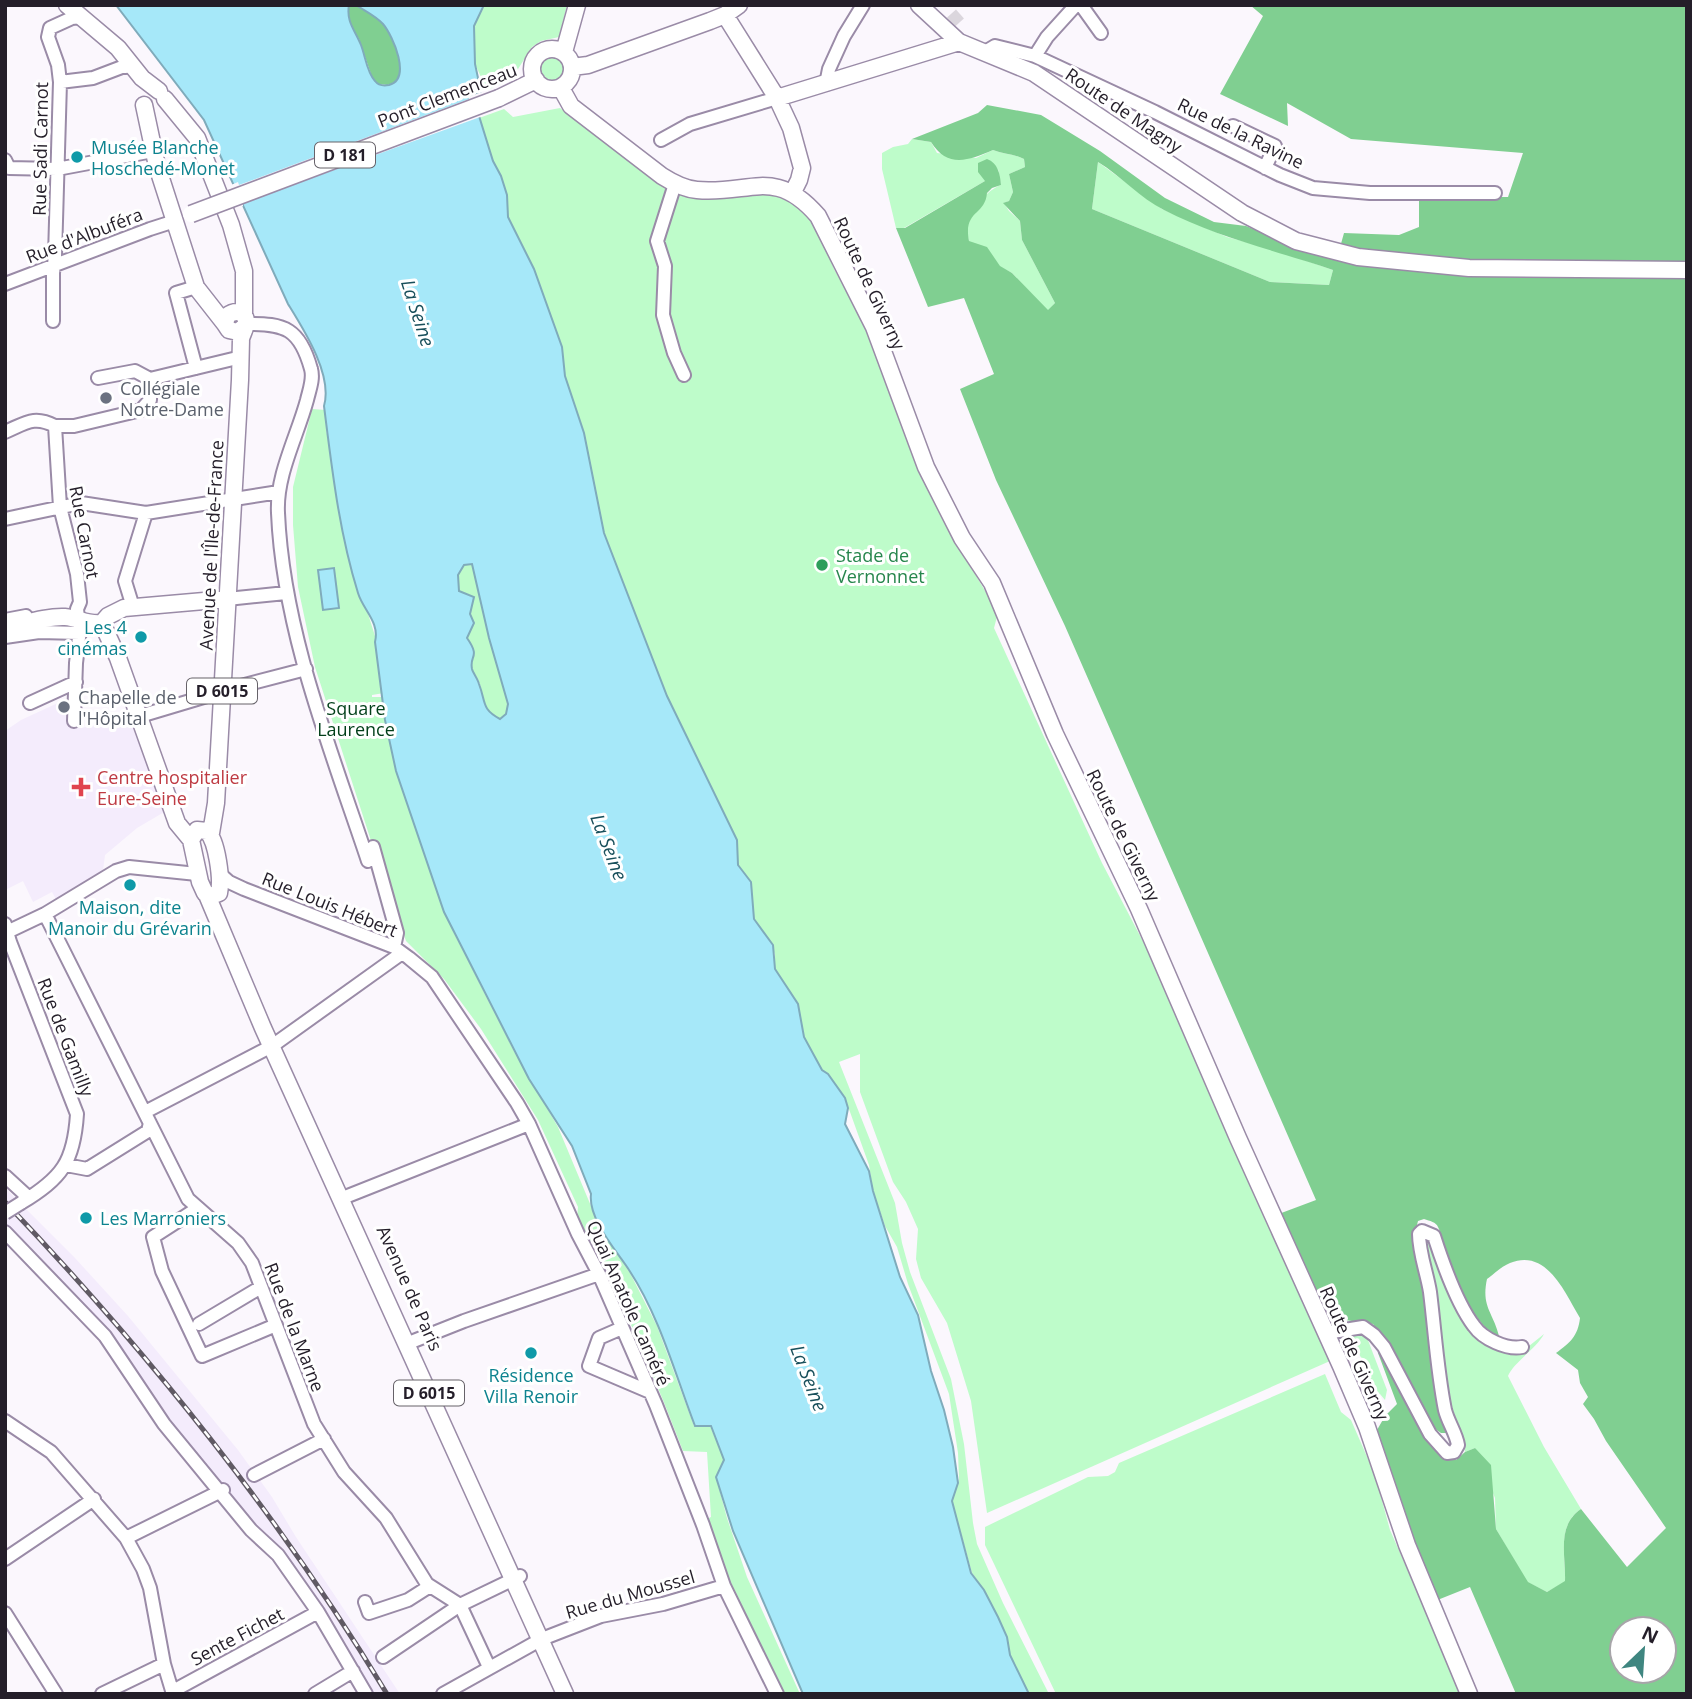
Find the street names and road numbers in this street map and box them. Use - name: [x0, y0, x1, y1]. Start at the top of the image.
- street label: Pont Clemenceau: [374, 57, 520, 133]
- street label: Route de Magny: [1061, 62, 1188, 159]
- street label: Rue Sadi Carnot: [27, 82, 53, 216]
- street label: Rue de la Ravine: [1174, 92, 1308, 174]
- road number: D 181: [315, 142, 375, 168]
- street label: Rue d'Albuféra: [22, 202, 146, 268]
- street label: Route de Giverny: [829, 213, 912, 354]
- street label: Avenue de l'Île-de-France: [194, 439, 228, 651]
- street label: Rue Carnot: [64, 484, 106, 580]
- road number: D 6015: [187, 678, 257, 704]
- street label: Route de Giverny: [1082, 765, 1167, 906]
- street label: Rue Louis Hébert: [259, 866, 401, 942]
- street label: Rue de Gamilly: [32, 974, 100, 1101]
- street label: Quai Anatole Caméré: [582, 1216, 676, 1390]
- street label: Avenue de Paris: [372, 1222, 448, 1354]
- street label: Rue de la Marne: [259, 1259, 331, 1395]
- street label: Route de Giverny: [1315, 1282, 1396, 1425]
- road number: D 6015: [394, 1380, 464, 1406]
- street label: Rue du Moussel: [563, 1564, 697, 1624]
- street label: Sente Fichet: [186, 1601, 288, 1671]

